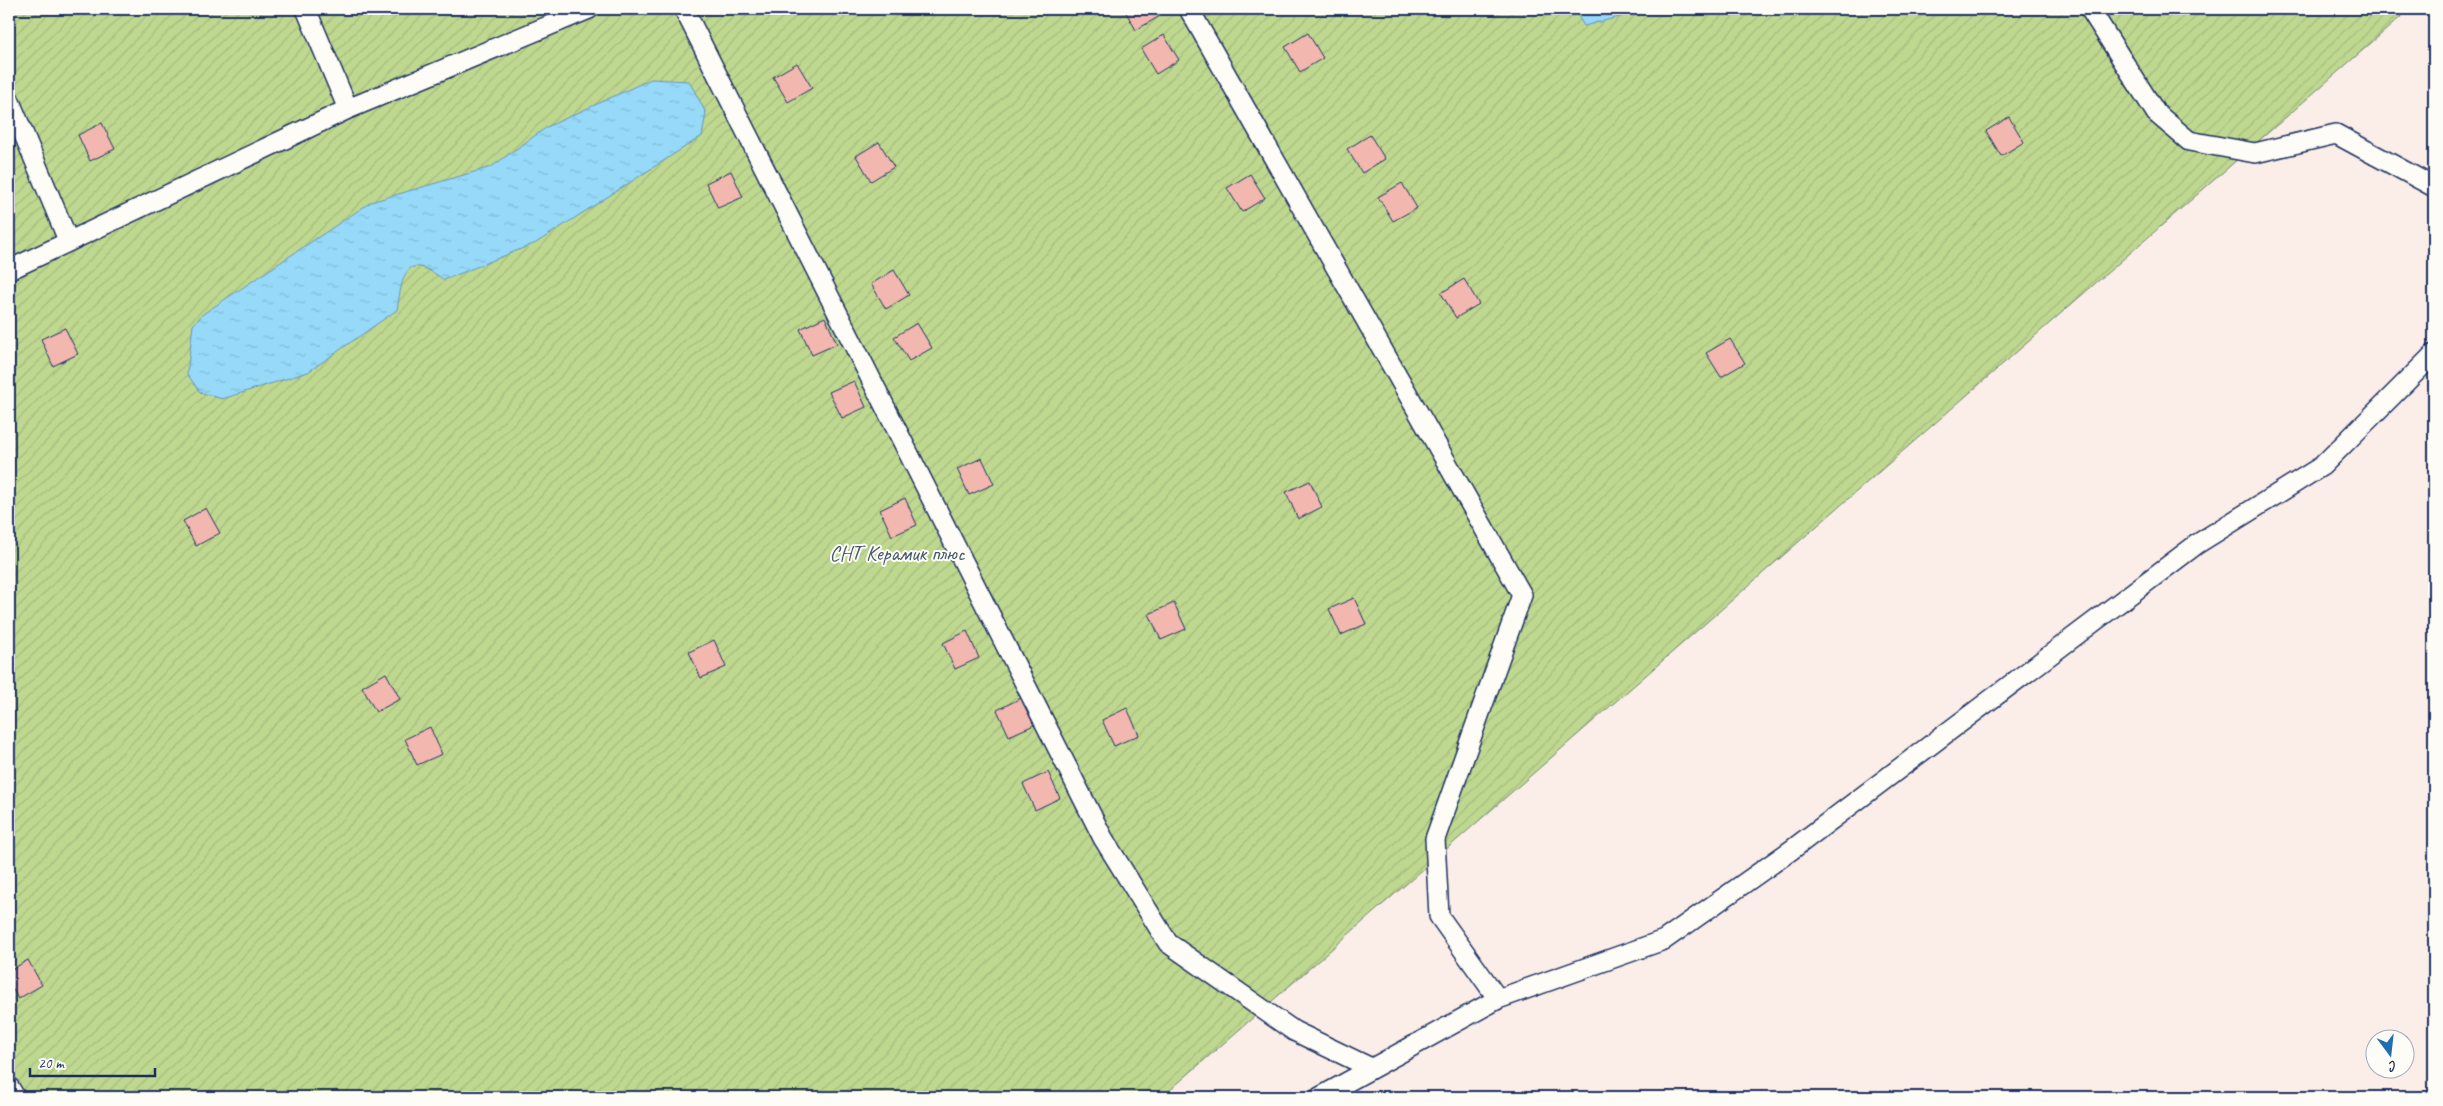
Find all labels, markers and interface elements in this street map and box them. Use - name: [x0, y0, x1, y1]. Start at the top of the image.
- park label: СНТ Керамик плюс: [829, 540, 966, 566]
- north arrow: [2366, 1028, 2416, 1078]
- scale bar: [30, 1046, 155, 1078]
- text: 20 m: [38, 1054, 65, 1073]
- text: С: [2386, 1057, 2399, 1076]

